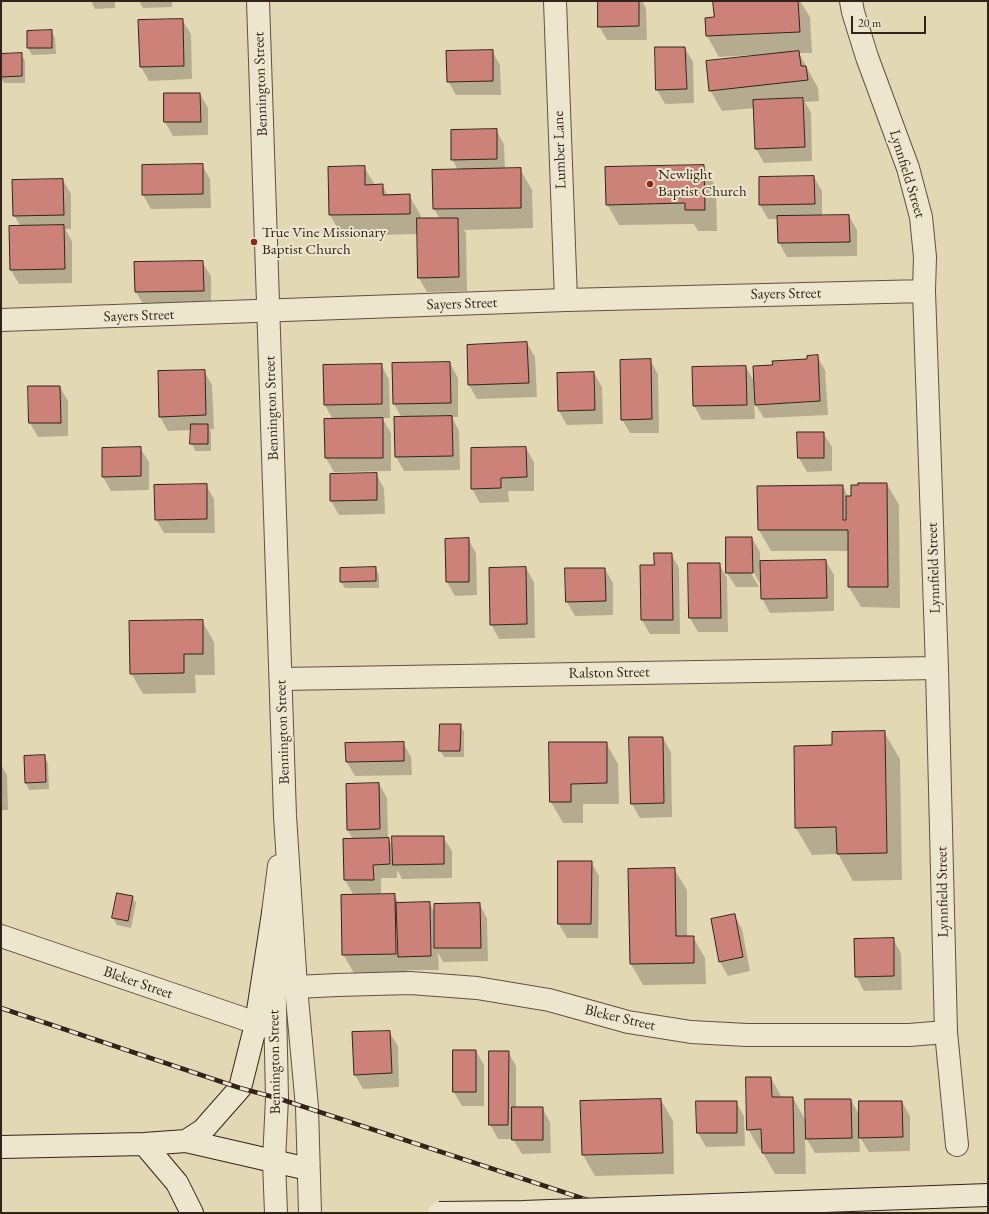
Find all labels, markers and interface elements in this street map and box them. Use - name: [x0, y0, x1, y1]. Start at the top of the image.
- scale bar: [853, 8, 928, 34]
- text: 20 m: [858, 15, 881, 31]
- street label: Bennington Street: [250, 31, 272, 137]
- street label: Lumber Lane: [550, 110, 570, 190]
- street label: Lynnfield Street: [885, 128, 929, 220]
- place label: Newlight Baptist Church: [658, 166, 747, 201]
- marker: Newlight Baptist Church: [645, 179, 655, 189]
- place label: True Vine Missionary Baptist Church: [262, 224, 386, 259]
- marker: True Vine Missionary Baptist Church: [249, 237, 259, 247]
- street label: Sayers Street: [751, 284, 821, 304]
- street label: Sayers Street: [426, 294, 498, 314]
- street label: Sayers Street: [103, 306, 175, 326]
- street label: Bennington Street: [261, 355, 283, 461]
- street label: Lynnfield Street: [923, 522, 945, 614]
- street label: Ralston Street: [568, 663, 650, 683]
- street label: Bennington Street: [272, 679, 294, 785]
- street label: Lynnfield Street: [933, 846, 953, 938]
- street label: Bleker Street: [101, 963, 175, 1003]
- street label: Bleker Street: [583, 1001, 657, 1035]
- street label: Bennington Street: [265, 1010, 285, 1114]

